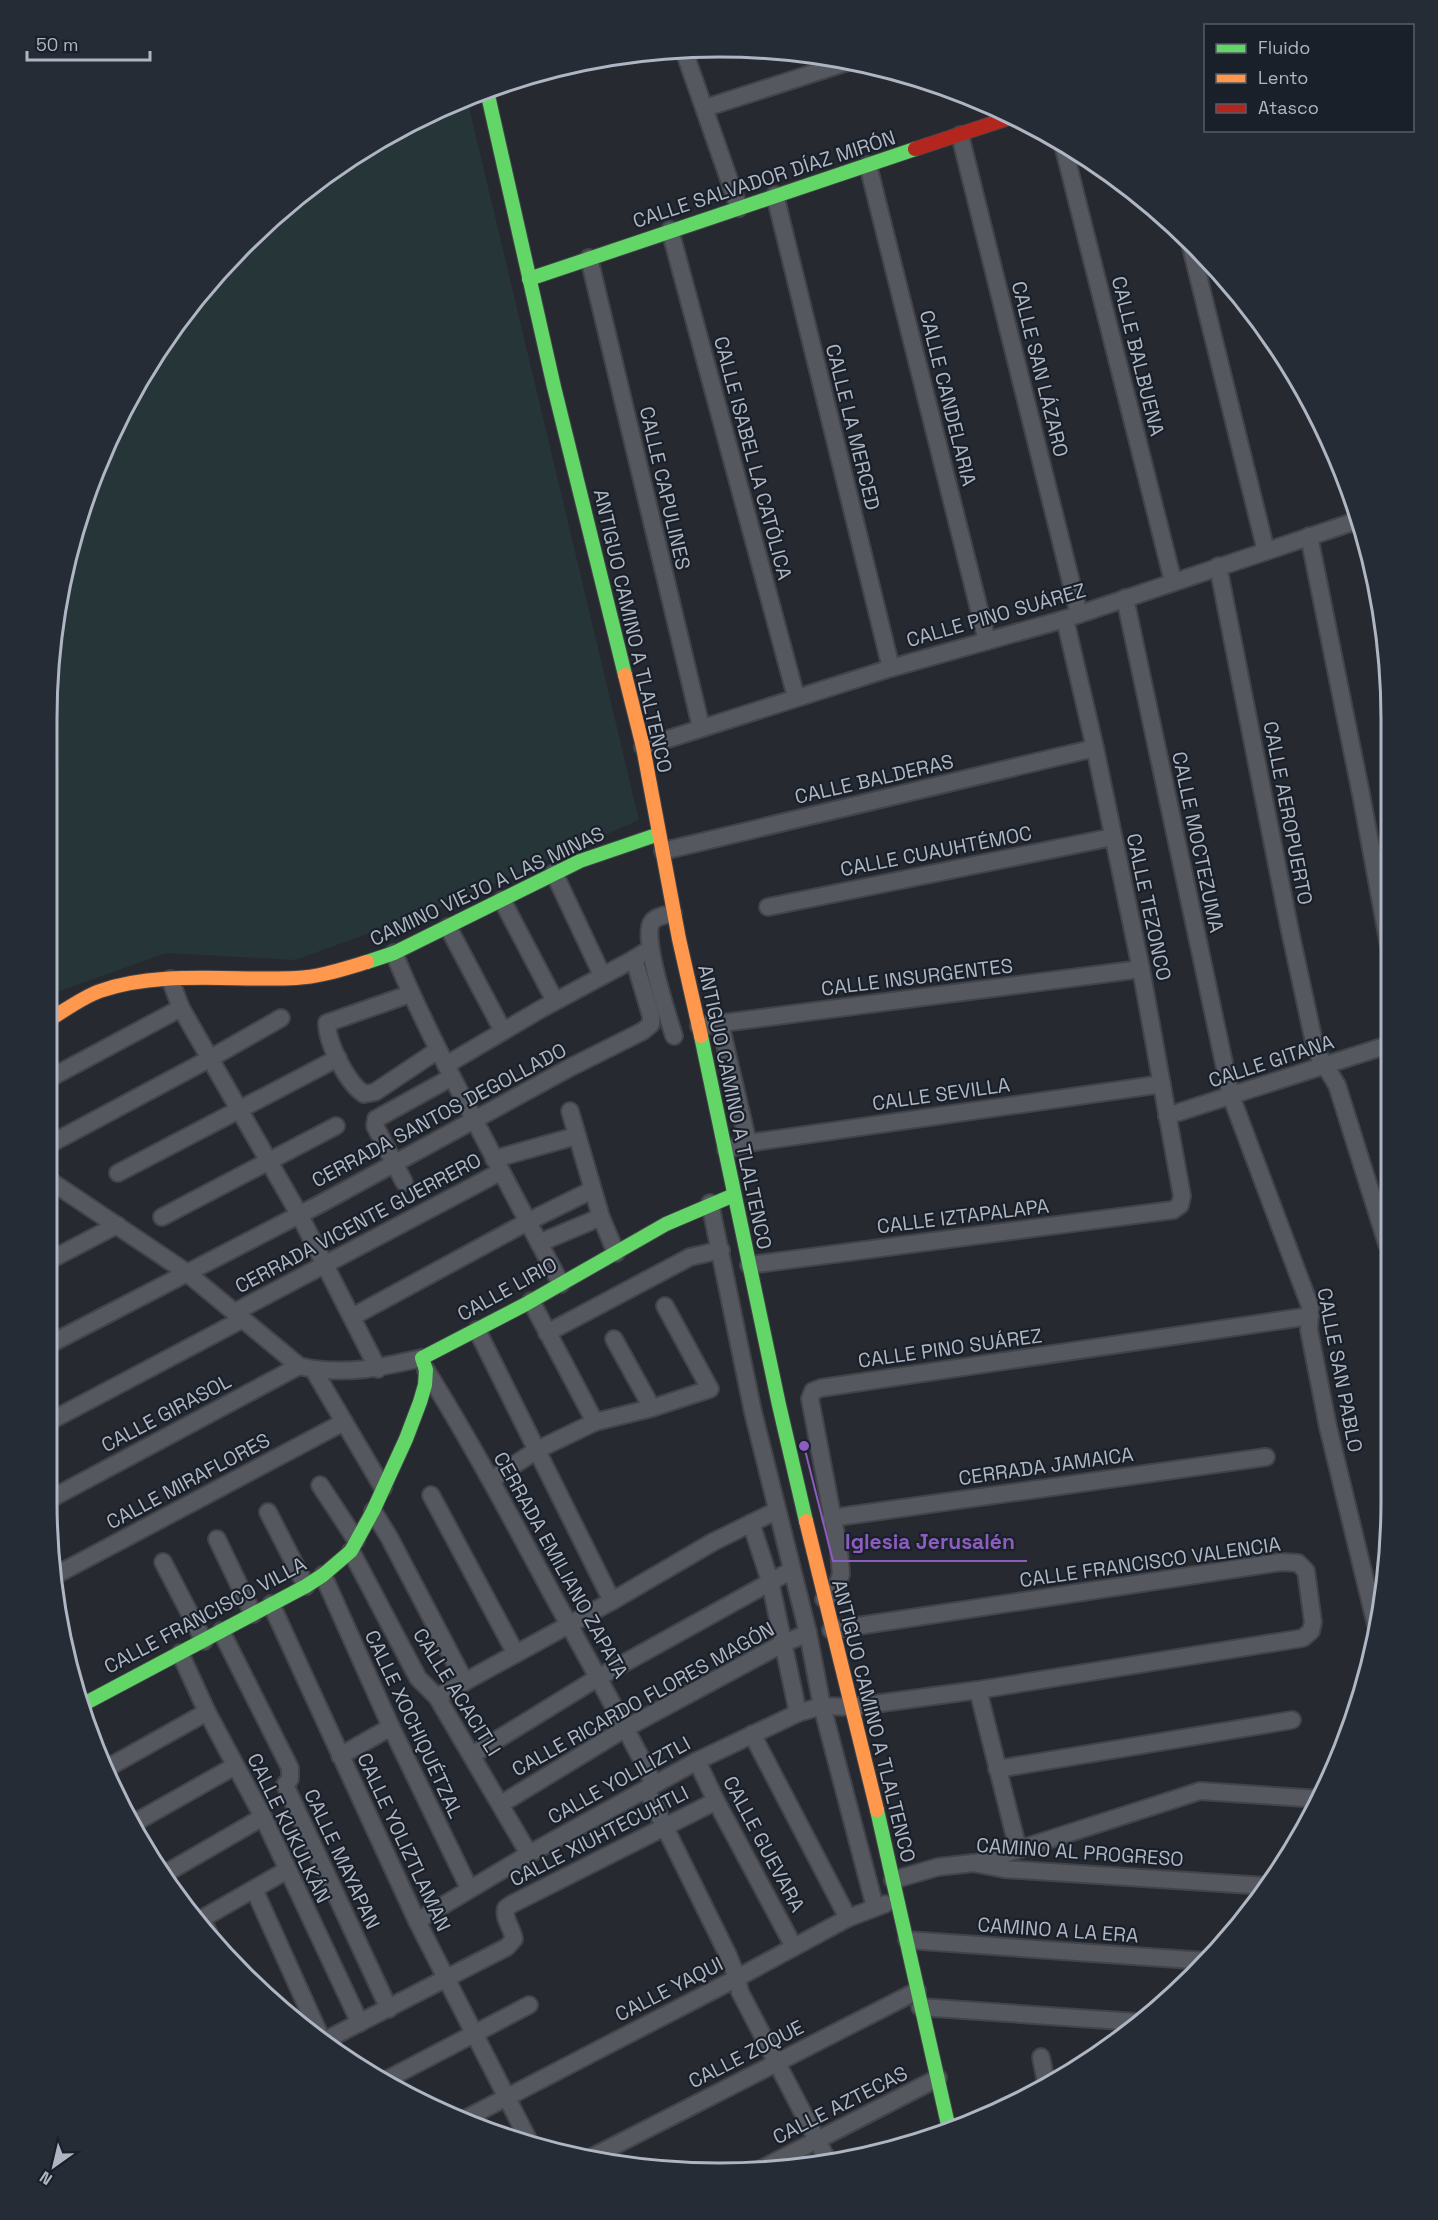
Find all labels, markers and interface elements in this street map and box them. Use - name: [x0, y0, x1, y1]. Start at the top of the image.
- scale bar: [27, 24, 150, 62]
- legend: [1204, 24, 1414, 132]
- text: 50 m: [36, 33, 78, 56]
- text: Fluido: [1258, 36, 1310, 59]
- text: Lento: [1258, 66, 1308, 89]
- text: Atasco: [1258, 96, 1319, 119]
- street label: CALLE SALVADOR DÍAZ MIRÓN: [629, 124, 899, 234]
- street label: CALLE BALBUENA: [1106, 273, 1171, 439]
- street label: CALLE SAN LÁZARO: [1006, 278, 1074, 460]
- street label: CALLE CANDELARIA: [914, 307, 983, 489]
- street label: CALLE ISABEL LA CATÓLICA: [708, 333, 798, 583]
- street label: CALLE LA MERCED: [820, 341, 886, 513]
- street label: CALLE CAPULINES: [634, 404, 696, 572]
- street label: ANTIGUO CAMINO A TLALTENCO: [588, 487, 678, 775]
- street label: CALLE PINO SUÁREZ: [903, 577, 1089, 653]
- street label: CALLE AEROPUERTO: [1257, 719, 1319, 907]
- street label: CALLE BALDERAS: [792, 748, 956, 810]
- street label: CALLE MOCTEZUMA: [1166, 749, 1230, 935]
- street label: CAMINO VIEJO A LAS MINAS: [366, 820, 608, 952]
- street label: CALLE CUAUHTÉMOC: [838, 820, 1034, 882]
- street label: CALLE TEZONCO: [1121, 831, 1177, 983]
- street label: CALLE INSURGENTES: [820, 952, 1014, 1002]
- street label: ANTIGUO CAMINO A TLALTENCO: [692, 962, 778, 1252]
- street label: CALLE GITANA: [1205, 1028, 1337, 1094]
- street label: CERRADA SANTOS DEGOLLADO: [307, 1037, 571, 1193]
- street label: CALLE SEVILLA: [870, 1071, 1012, 1117]
- street label: CERRADA VICENTE GUERRERO: [230, 1147, 486, 1299]
- street label: CALLE IZTAPALAPA: [875, 1192, 1051, 1239]
- street label: CALLE LIRIO: [452, 1251, 562, 1327]
- street label: CALLE SAN PABLO: [1311, 1285, 1369, 1455]
- street label: CALLE PINO SUÁREZ: [856, 1322, 1044, 1374]
- street label: CALLE GIRASOL: [97, 1368, 235, 1458]
- street label: CALLE MIRAFLORES: [102, 1427, 274, 1535]
- street label: CERRADA JAMAICA: [957, 1441, 1136, 1491]
- street label: CERRADA EMILIANO ZAPATA: [488, 1447, 634, 1683]
- callout: Iglesia Jerusalén: [833, 1522, 1027, 1561]
- text: Iglesia Jerusalén: [845, 1528, 1015, 1555]
- street label: CALLE FRANCISCO VALENCIA: [1018, 1531, 1283, 1593]
- street label: CALLE FRANCISCO VILLA: [99, 1550, 311, 1679]
- street label: ANTIGUO CAMINO A TLALTENCO: [826, 1577, 922, 1865]
- street label: CALLE RICARDO FLORES MAGÓN: [507, 1616, 779, 1782]
- street label: CALLE ACACITLI: [407, 1623, 507, 1761]
- street label: CALLE XOCHIQUÉTZAL: [359, 1626, 469, 1822]
- street label: CALLE YOLILIZTLI: [543, 1730, 695, 1830]
- street label: CALLE KUKULKÁN: [241, 1749, 337, 1907]
- street label: CALLE YOLIZTLAMAN: [351, 1749, 457, 1935]
- street label: CALLE GUEVARA: [717, 1771, 811, 1917]
- street label: CALLE XIUHTECUHTLI: [505, 1780, 693, 1892]
- street label: CALLE MAYAPAN: [298, 1785, 386, 1933]
- street label: CAMINO AL PROGRESO: [975, 1832, 1185, 1872]
- street label: CAMINO A LA ERA: [977, 1911, 1140, 1949]
- street label: CALLE YAQUI: [611, 1951, 727, 2027]
- street label: CALLE ZOQUE: [684, 2014, 808, 2094]
- street label: CALLE AZTECAS: [768, 2060, 912, 2150]
- north arrow: [24, 2136, 84, 2196]
- text: N: [36, 2166, 56, 2190]

